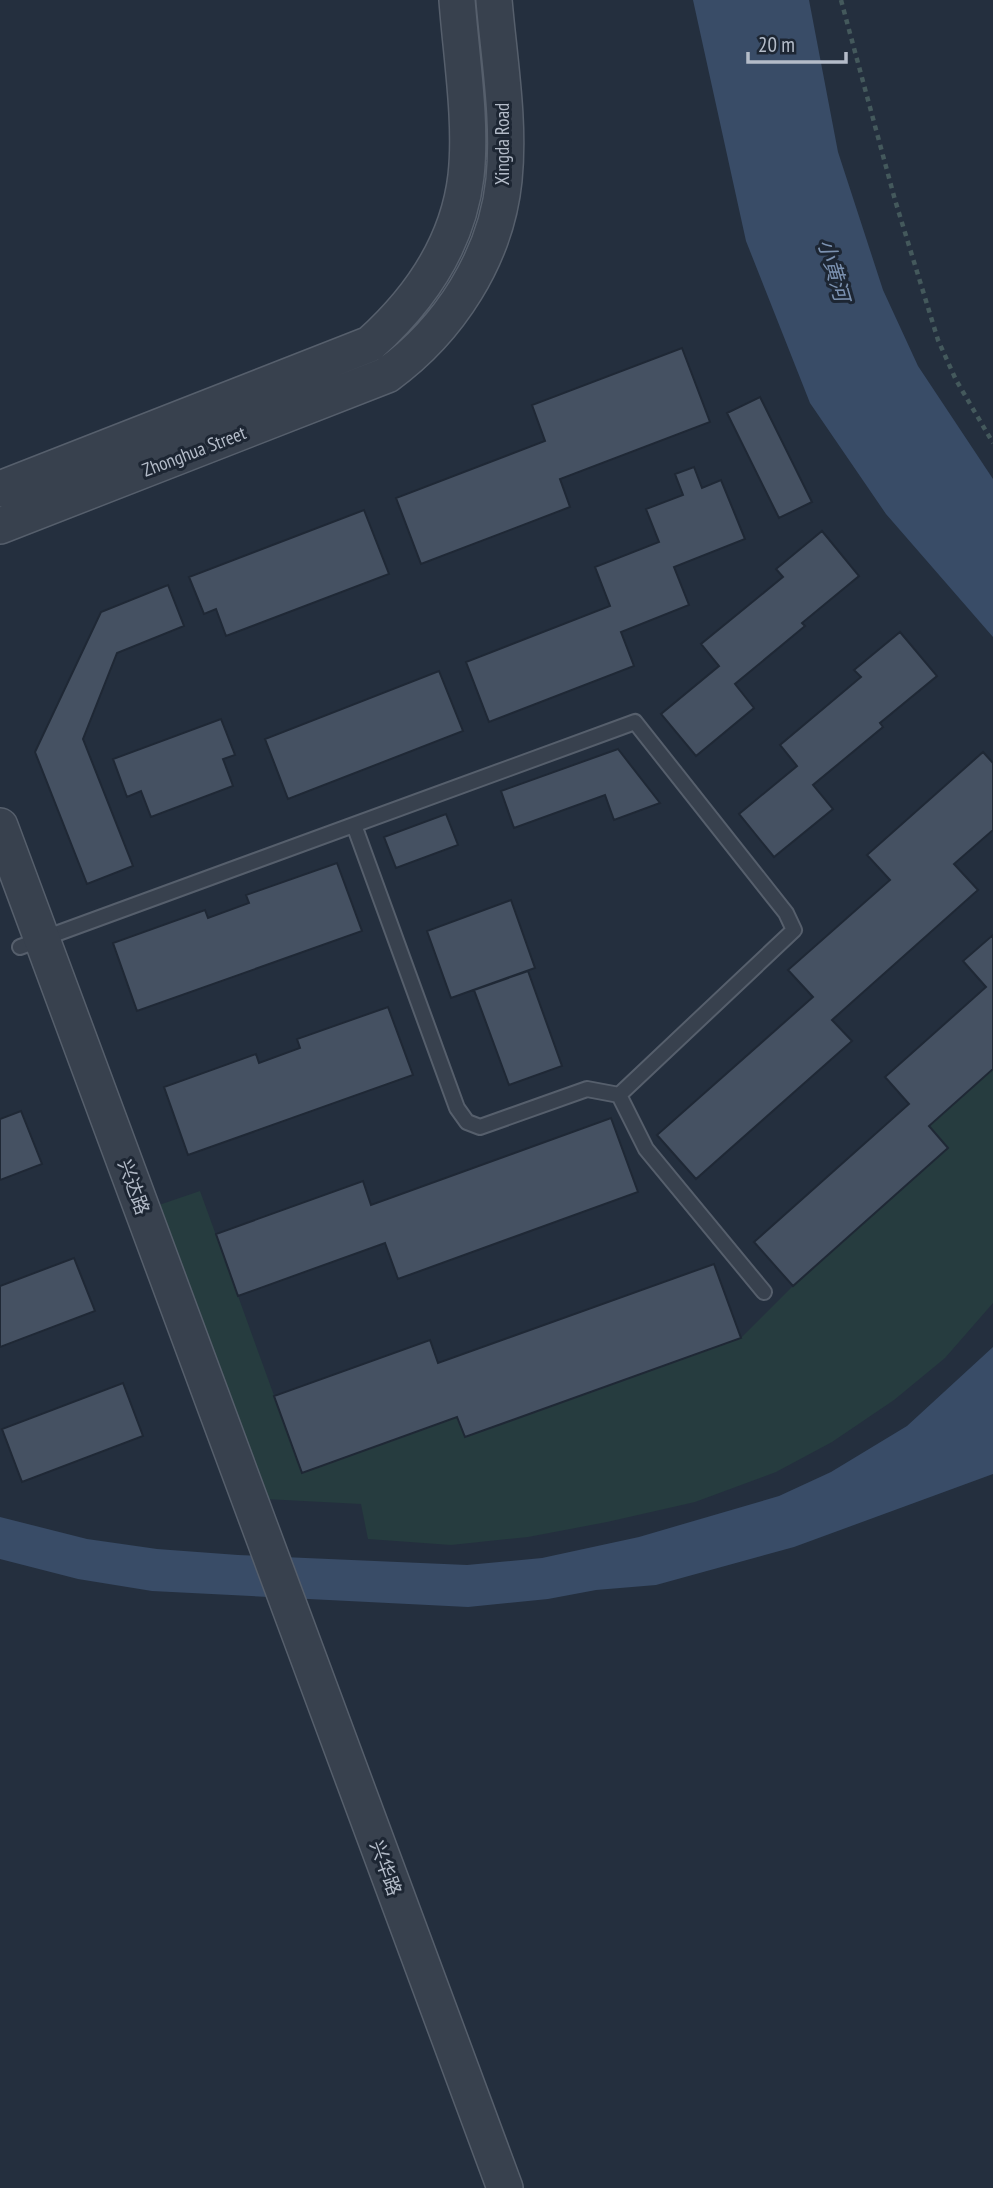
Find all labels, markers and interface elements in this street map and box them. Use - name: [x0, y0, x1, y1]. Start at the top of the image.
- scale bar: [748, 21, 846, 65]
- text: 20 m: [758, 31, 795, 58]
- street label: Xingda Road: [490, 103, 514, 185]
- water label: 小黄河: [812, 236, 857, 308]
- street label: Zhonghua Street: [139, 420, 250, 482]
- street label: 兴达路: [113, 1156, 155, 1218]
- street label: 兴华路: [365, 1837, 407, 1899]

